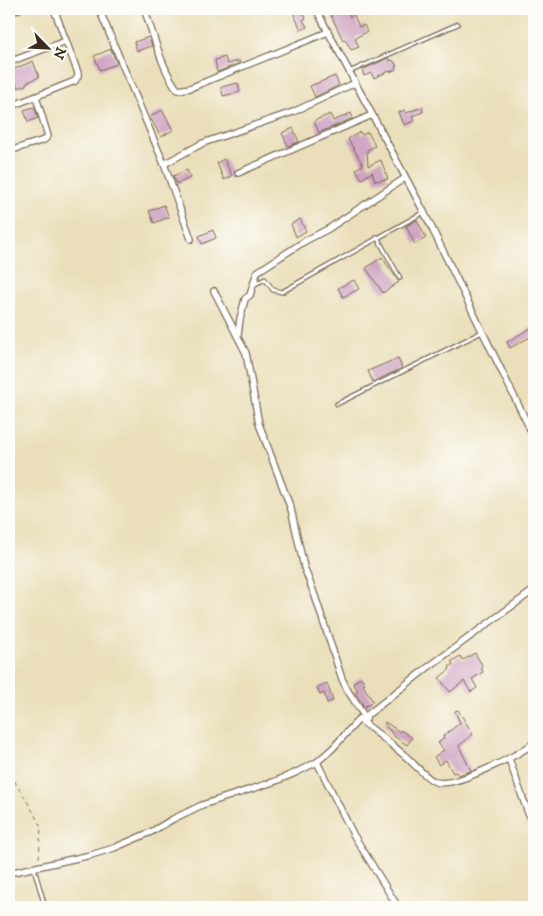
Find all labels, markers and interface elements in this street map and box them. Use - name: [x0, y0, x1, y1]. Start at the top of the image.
- north arrow: [22, 22, 72, 72]
- text: N: [48, 44, 70, 62]

